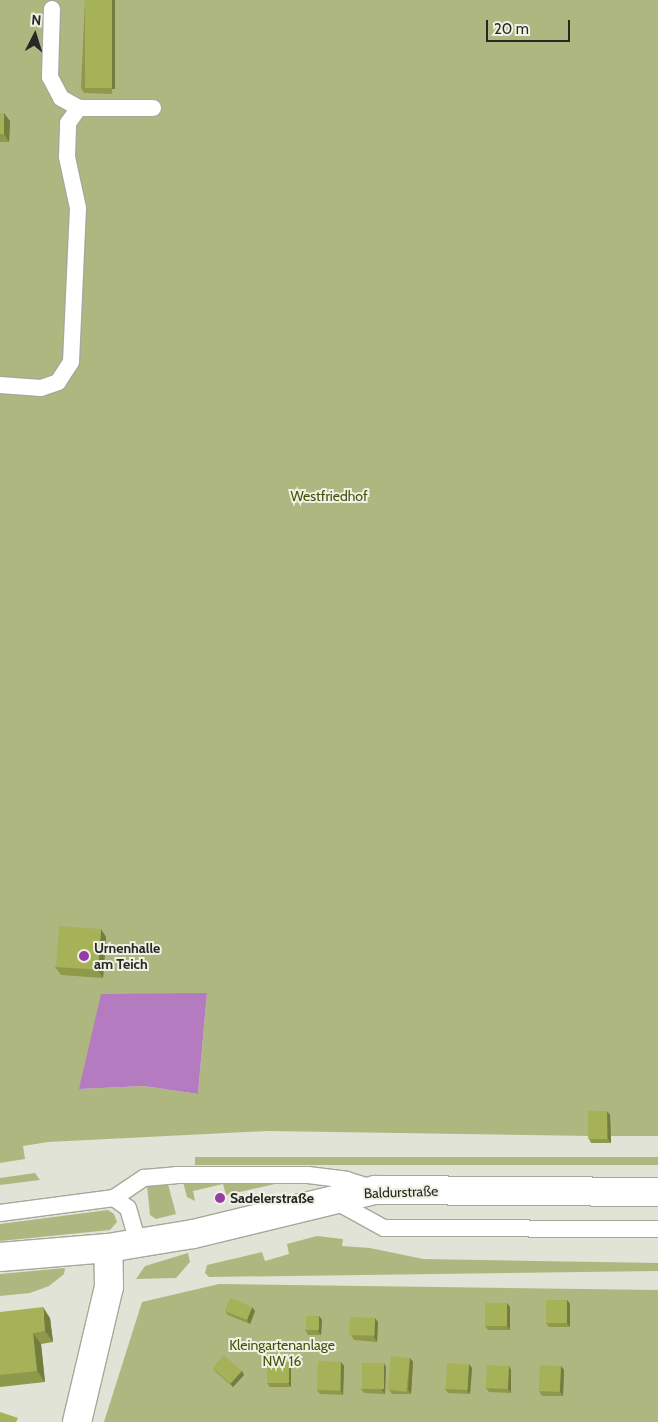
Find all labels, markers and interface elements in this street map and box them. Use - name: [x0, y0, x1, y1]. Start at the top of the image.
- north arrow: [10, 10, 60, 60]
- scale bar: [488, 10, 572, 42]
- text: N: [31, 11, 42, 29]
- text: 20 m: [494, 20, 529, 38]
- park label: Westfriedhof: [290, 488, 368, 504]
- place label: Urnenhalle am Teich: [94, 940, 160, 972]
- marker: Urnenhalle am Teich: [78, 950, 90, 962]
- street label: Baldurstraße: [363, 1182, 439, 1202]
- place label: Sadelerstraße: [230, 1190, 314, 1206]
- marker: Sadelerstraße: [214, 1192, 226, 1204]
- park label: Kleingartenanlage NW 16: [229, 1337, 335, 1370]

